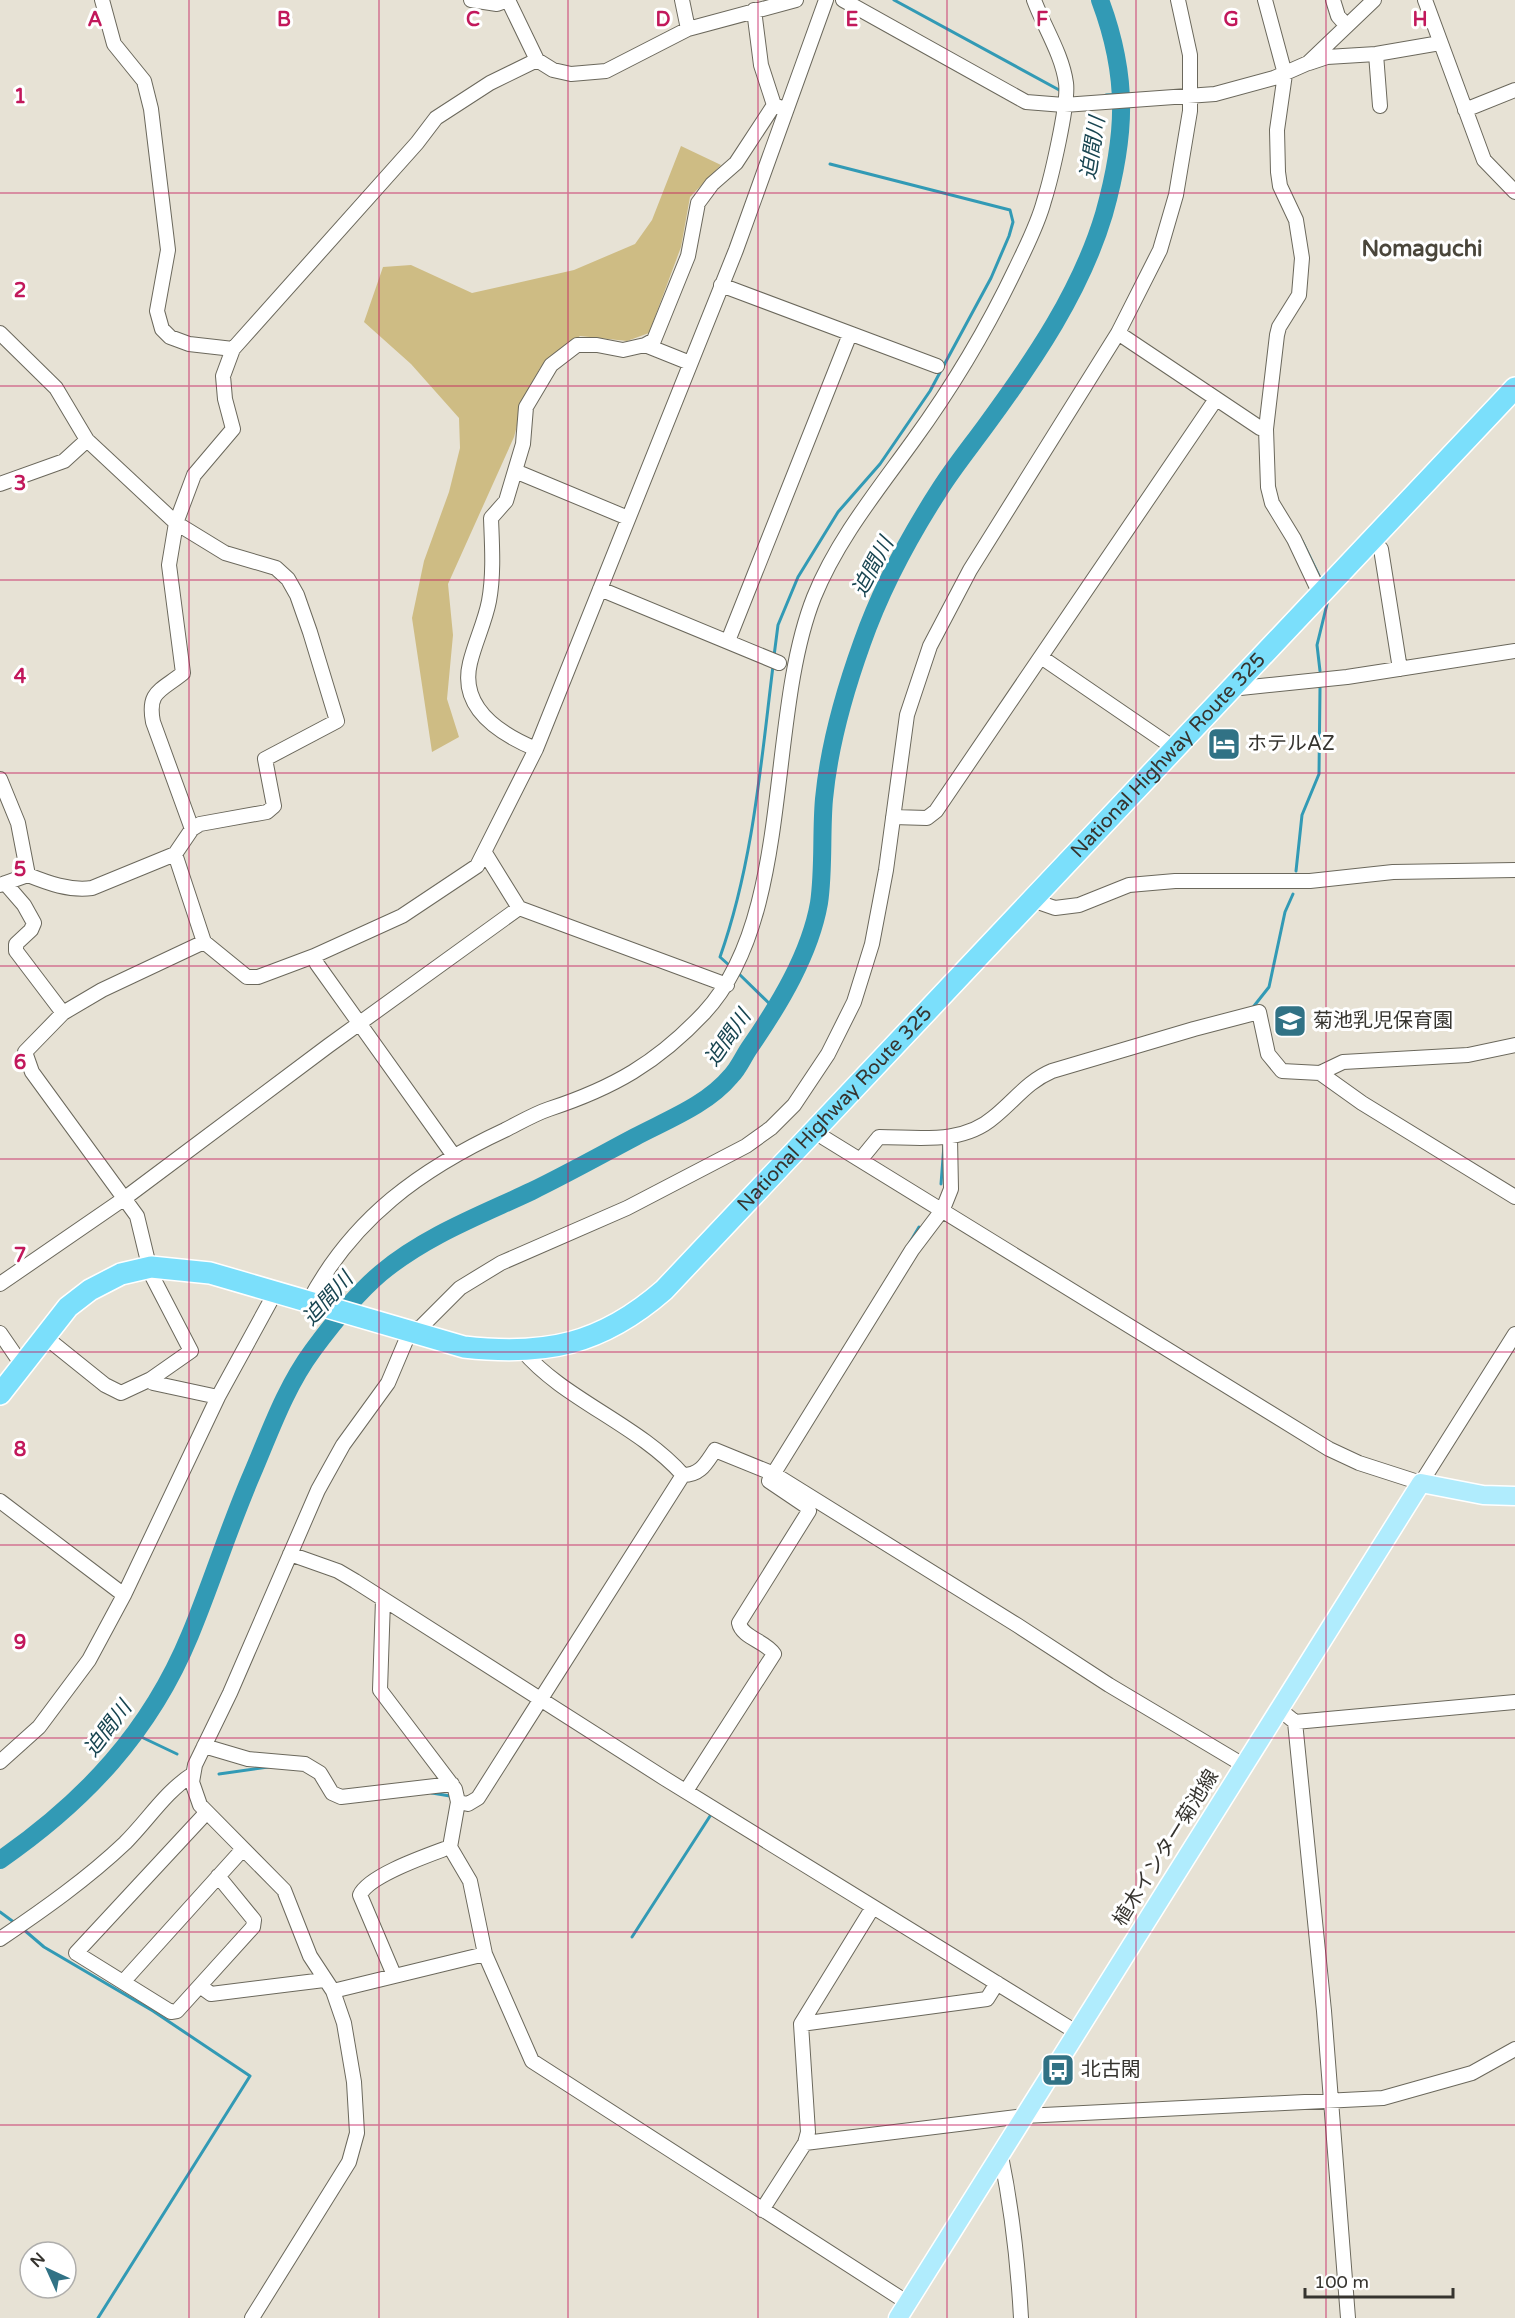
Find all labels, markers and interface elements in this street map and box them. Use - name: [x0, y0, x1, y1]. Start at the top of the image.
- text: A: [88, 8, 103, 32]
- text: B: [277, 8, 291, 32]
- text: C: [466, 8, 480, 32]
- text: D: [655, 8, 671, 32]
- text: E: [846, 8, 859, 32]
- text: F: [1036, 8, 1048, 32]
- text: G: [1223, 8, 1239, 32]
- text: H: [1412, 8, 1428, 32]
- text: 1: [14, 85, 26, 109]
- water label: 迫間川: [1076, 113, 1111, 181]
- district label: Nomaguchi: [1361, 236, 1483, 262]
- text: 2: [14, 279, 26, 303]
- text: 3: [14, 472, 26, 496]
- water label: 迫間川: [847, 532, 900, 601]
- street label: National Highway Route 325: [1066, 648, 1271, 863]
- text: 4: [14, 665, 27, 689]
- hotel icon: ホテルAZ: [1206, 726, 1242, 762]
- place label: ホテルAZ: [1247, 732, 1335, 756]
- text: 5: [14, 858, 26, 882]
- street label: National Highway Route 325: [732, 1001, 937, 1217]
- water label: 迫間川: [700, 1003, 757, 1071]
- school or university icon: 菊池乳児保育園: [1272, 1003, 1308, 1039]
- place label: 菊池乳児保育園: [1313, 1009, 1453, 1033]
- text: 6: [14, 1051, 26, 1075]
- text: 7: [14, 1244, 26, 1268]
- water label: 迫間川: [298, 1266, 360, 1331]
- text: 8: [14, 1438, 26, 1462]
- text: 9: [14, 1631, 26, 1655]
- water label: 迫間川: [79, 1695, 138, 1762]
- street label: 植木インター菊池線: [1108, 1765, 1224, 1931]
- bus stop icon: 北古閑: [1040, 2052, 1076, 2088]
- place label: 北古閑: [1081, 2058, 1141, 2082]
- north arrow: [18, 2240, 78, 2300]
- text: N: [26, 2248, 50, 2272]
- scale bar: [1305, 2261, 1454, 2299]
- text: 100 m: [1314, 2271, 1369, 2293]

